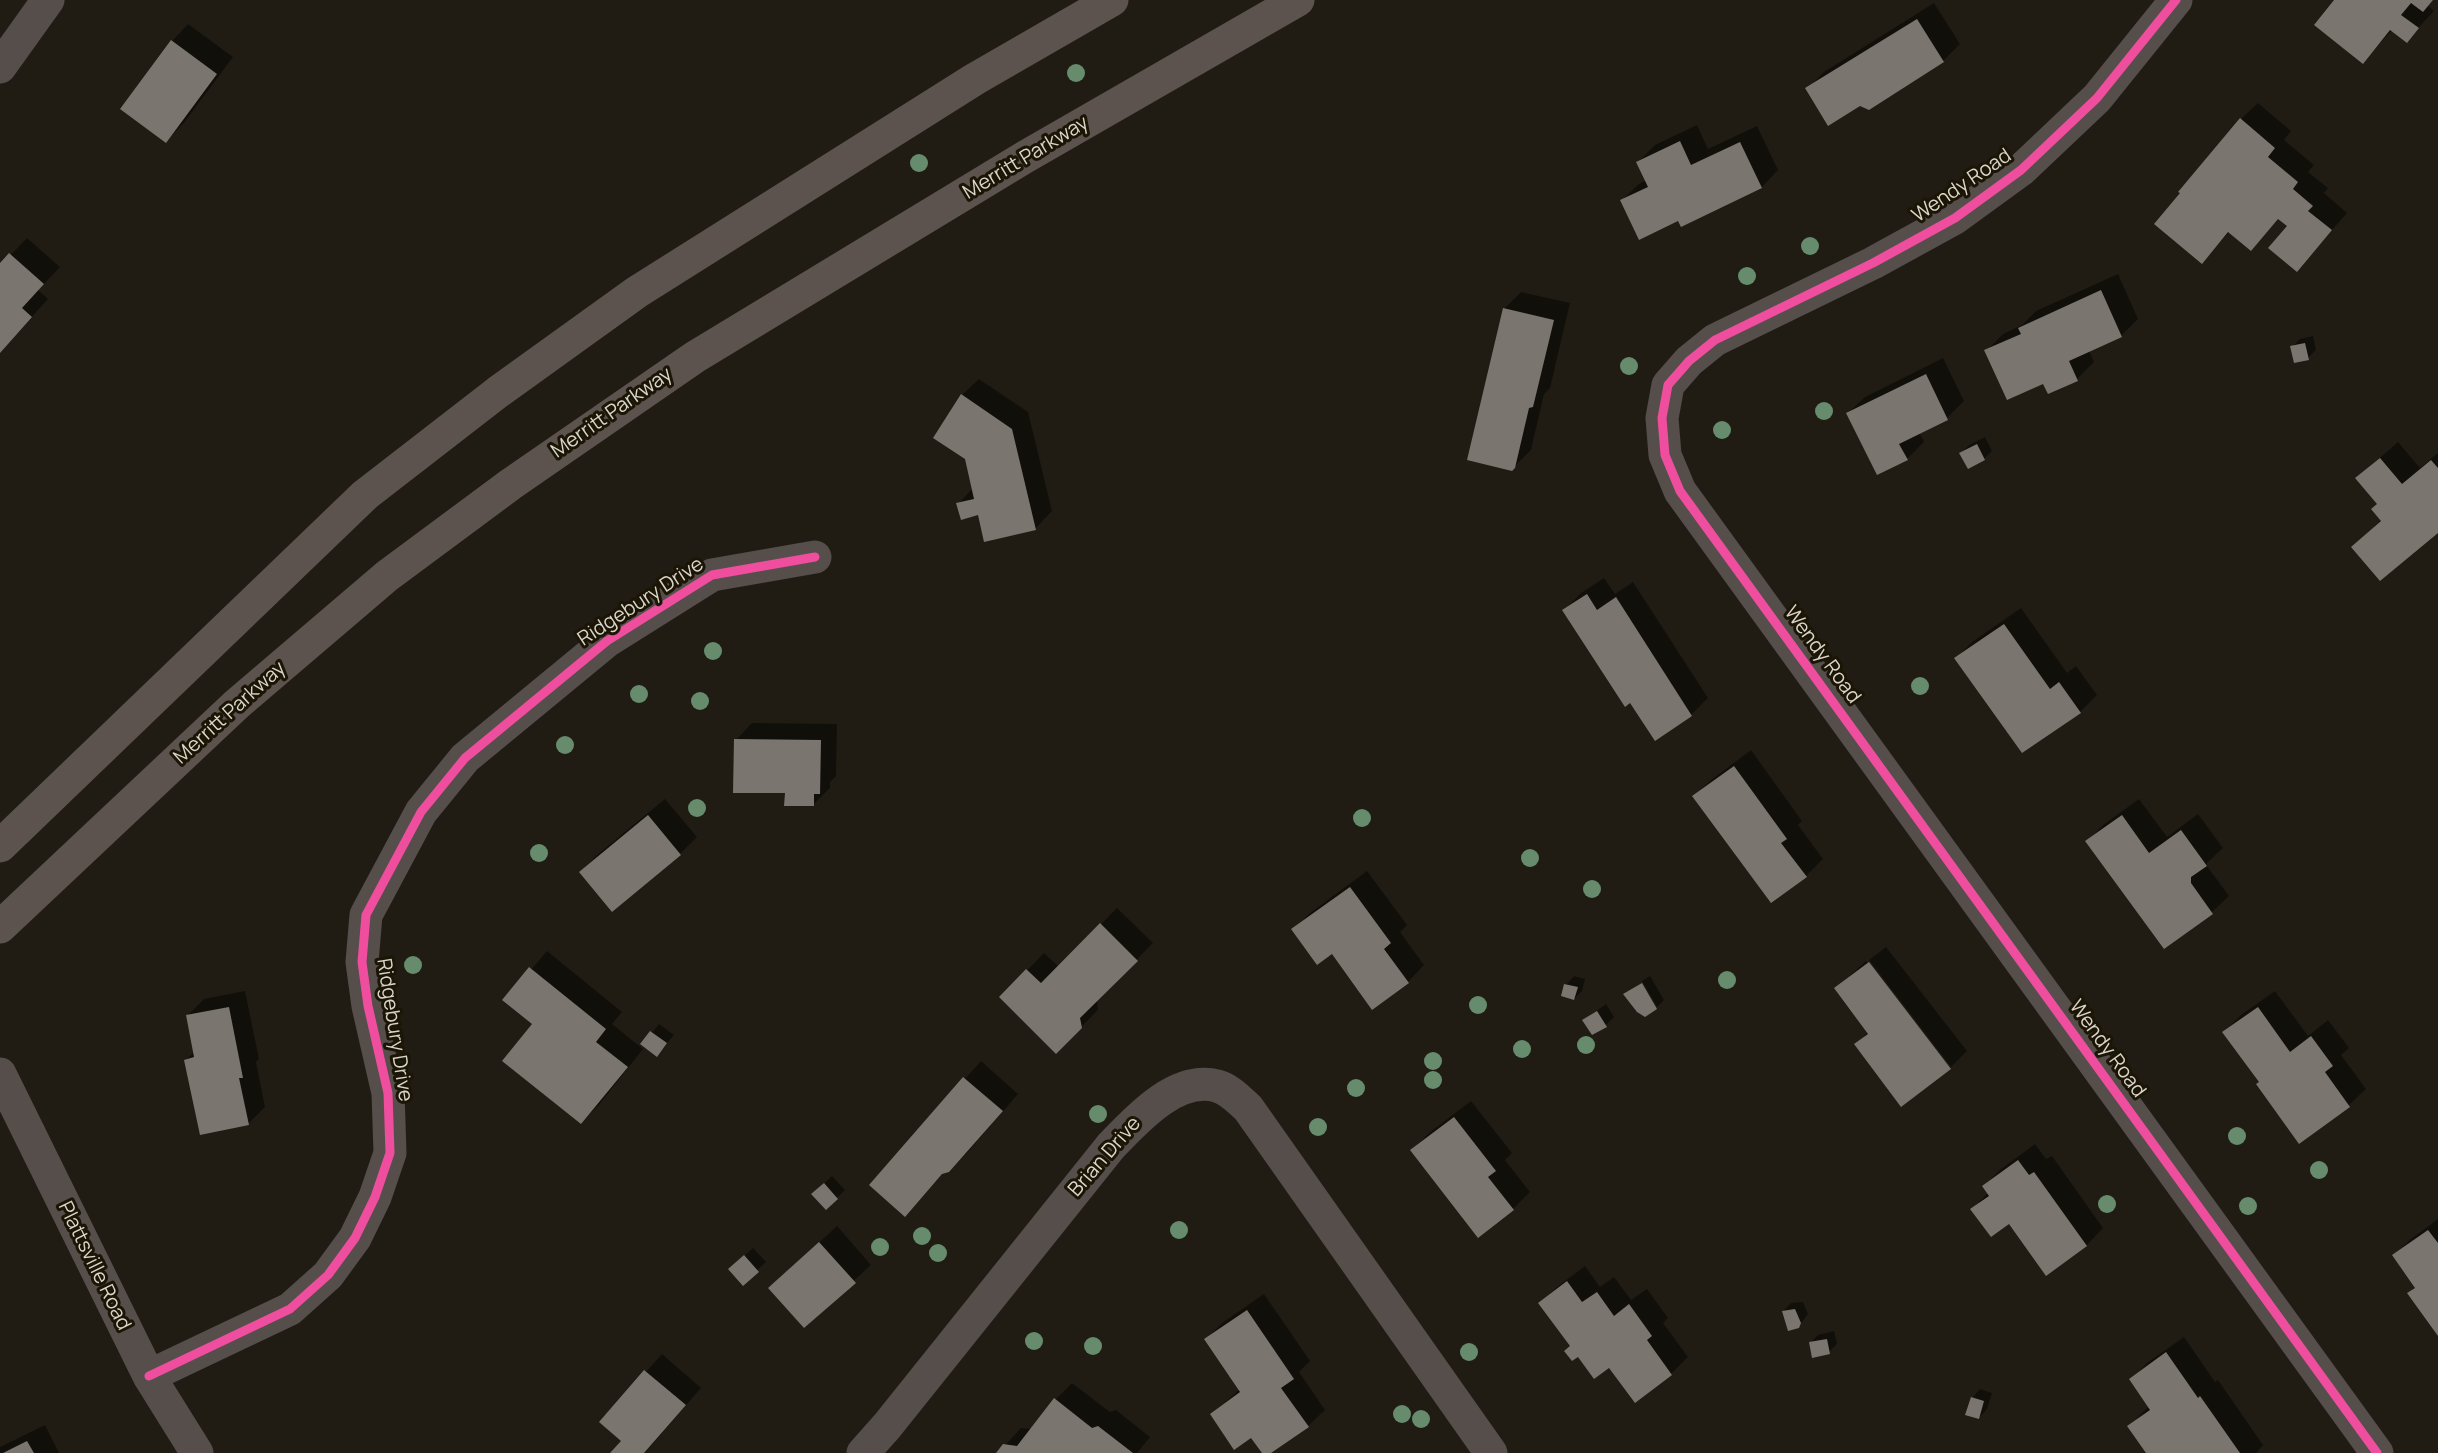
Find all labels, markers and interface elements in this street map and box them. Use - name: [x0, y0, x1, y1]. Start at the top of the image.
- street label: Merritt Parkway: [959, 111, 1093, 205]
- street label: Wendy Road: [1908, 144, 2016, 228]
- street label: Merritt Parkway: [547, 362, 677, 464]
- street label: Ridgebury Drive: [574, 553, 708, 651]
- street label: Wendy Road: [1779, 602, 1865, 708]
- street label: Merritt Parkway: [169, 657, 291, 769]
- street label: Ridgebury Drive: [371, 957, 417, 1103]
- street label: Wendy Road: [2064, 996, 2150, 1102]
- street label: Brian Drive: [1064, 1112, 1146, 1202]
- street label: Plattsville Road: [53, 1198, 135, 1334]

